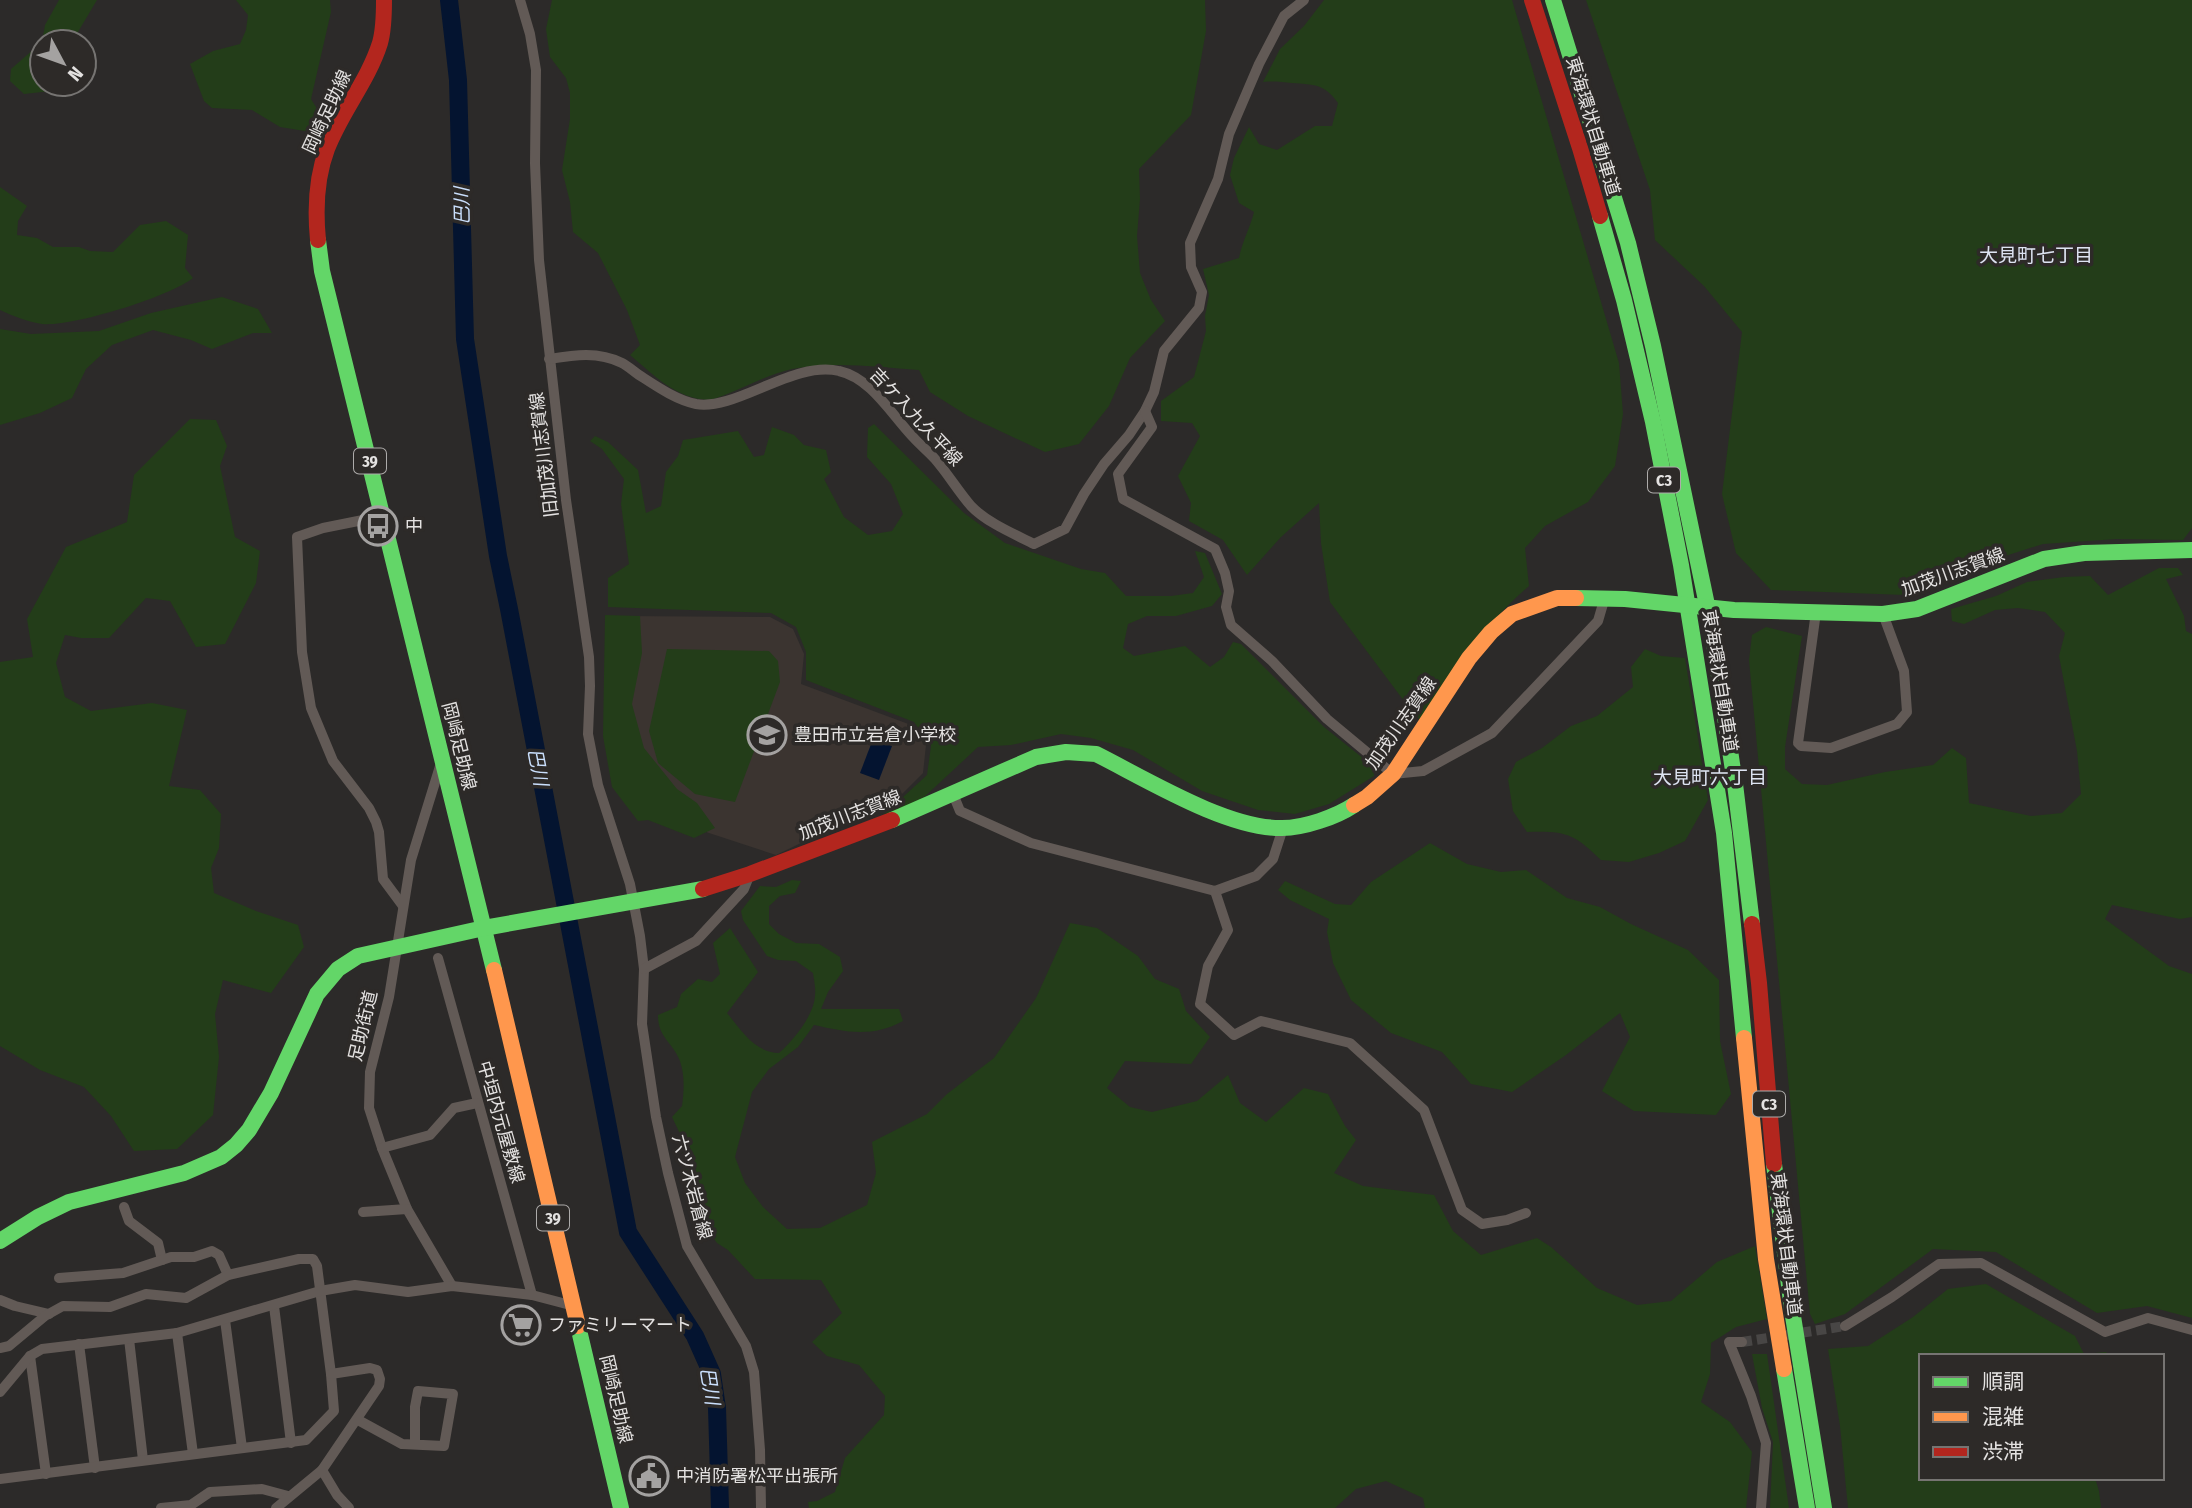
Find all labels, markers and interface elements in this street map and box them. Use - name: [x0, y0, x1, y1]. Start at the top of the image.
- north arrow: [28, 28, 98, 98]
- street label: 東海環状自動車道: [1561, 54, 1625, 198]
- text: N: [63, 62, 88, 86]
- street label: 岡崎足助線: [298, 67, 356, 157]
- water label: 巴川: [450, 185, 474, 225]
- district label: 大見町七丁目: [1979, 244, 2093, 267]
- street label: 吉ケ入九久平線: [865, 363, 967, 471]
- street label: 旧加茂川志賀線: [525, 391, 563, 519]
- road number: 39: [354, 448, 386, 474]
- road number: C3: [1648, 467, 1680, 492]
- bus stop icon: 中: [357, 505, 399, 547]
- place label: 中: [405, 515, 423, 537]
- street label: 加茂川志賀線: [1898, 543, 2008, 601]
- street label: 東海環状自動車道: [1698, 608, 1742, 754]
- street label: 加茂川志賀線: [1361, 672, 1441, 774]
- street label: 岡崎足助線: [437, 700, 481, 792]
- school or university icon: 豊田市立岩倉小学校: [746, 714, 788, 756]
- place label: 豊田市立岩倉小学校: [794, 724, 956, 746]
- water label: 巴川: [523, 746, 553, 790]
- district label: 大見町六丁目: [1653, 766, 1767, 789]
- street label: 加茂川志賀線: [796, 785, 904, 845]
- street label: 足助街道: [344, 988, 382, 1064]
- street label: 中垣内元屋敷線: [473, 1058, 529, 1186]
- road number: C3: [1753, 1092, 1785, 1116]
- street label: 六ツ木岩倉線: [667, 1132, 717, 1242]
- street label: 東海環状自動車道: [1766, 1171, 1806, 1317]
- road number: 39: [537, 1206, 569, 1230]
- supermarket icon: ファミリーマート: [500, 1304, 542, 1346]
- place label: ファミリーマート: [548, 1314, 692, 1336]
- street label: 岡崎足助線: [595, 1353, 637, 1445]
- legend: [1919, 1354, 2164, 1480]
- water label: 巴川: [696, 1365, 725, 1409]
- text: 順調: [1982, 1369, 2024, 1395]
- text: 混雑: [1982, 1404, 2024, 1430]
- text: 渋滞: [1982, 1439, 2024, 1465]
- public building icon: 中消防署松平出張所: [628, 1455, 670, 1497]
- place label: 中消防署松平出張所: [676, 1465, 838, 1487]

